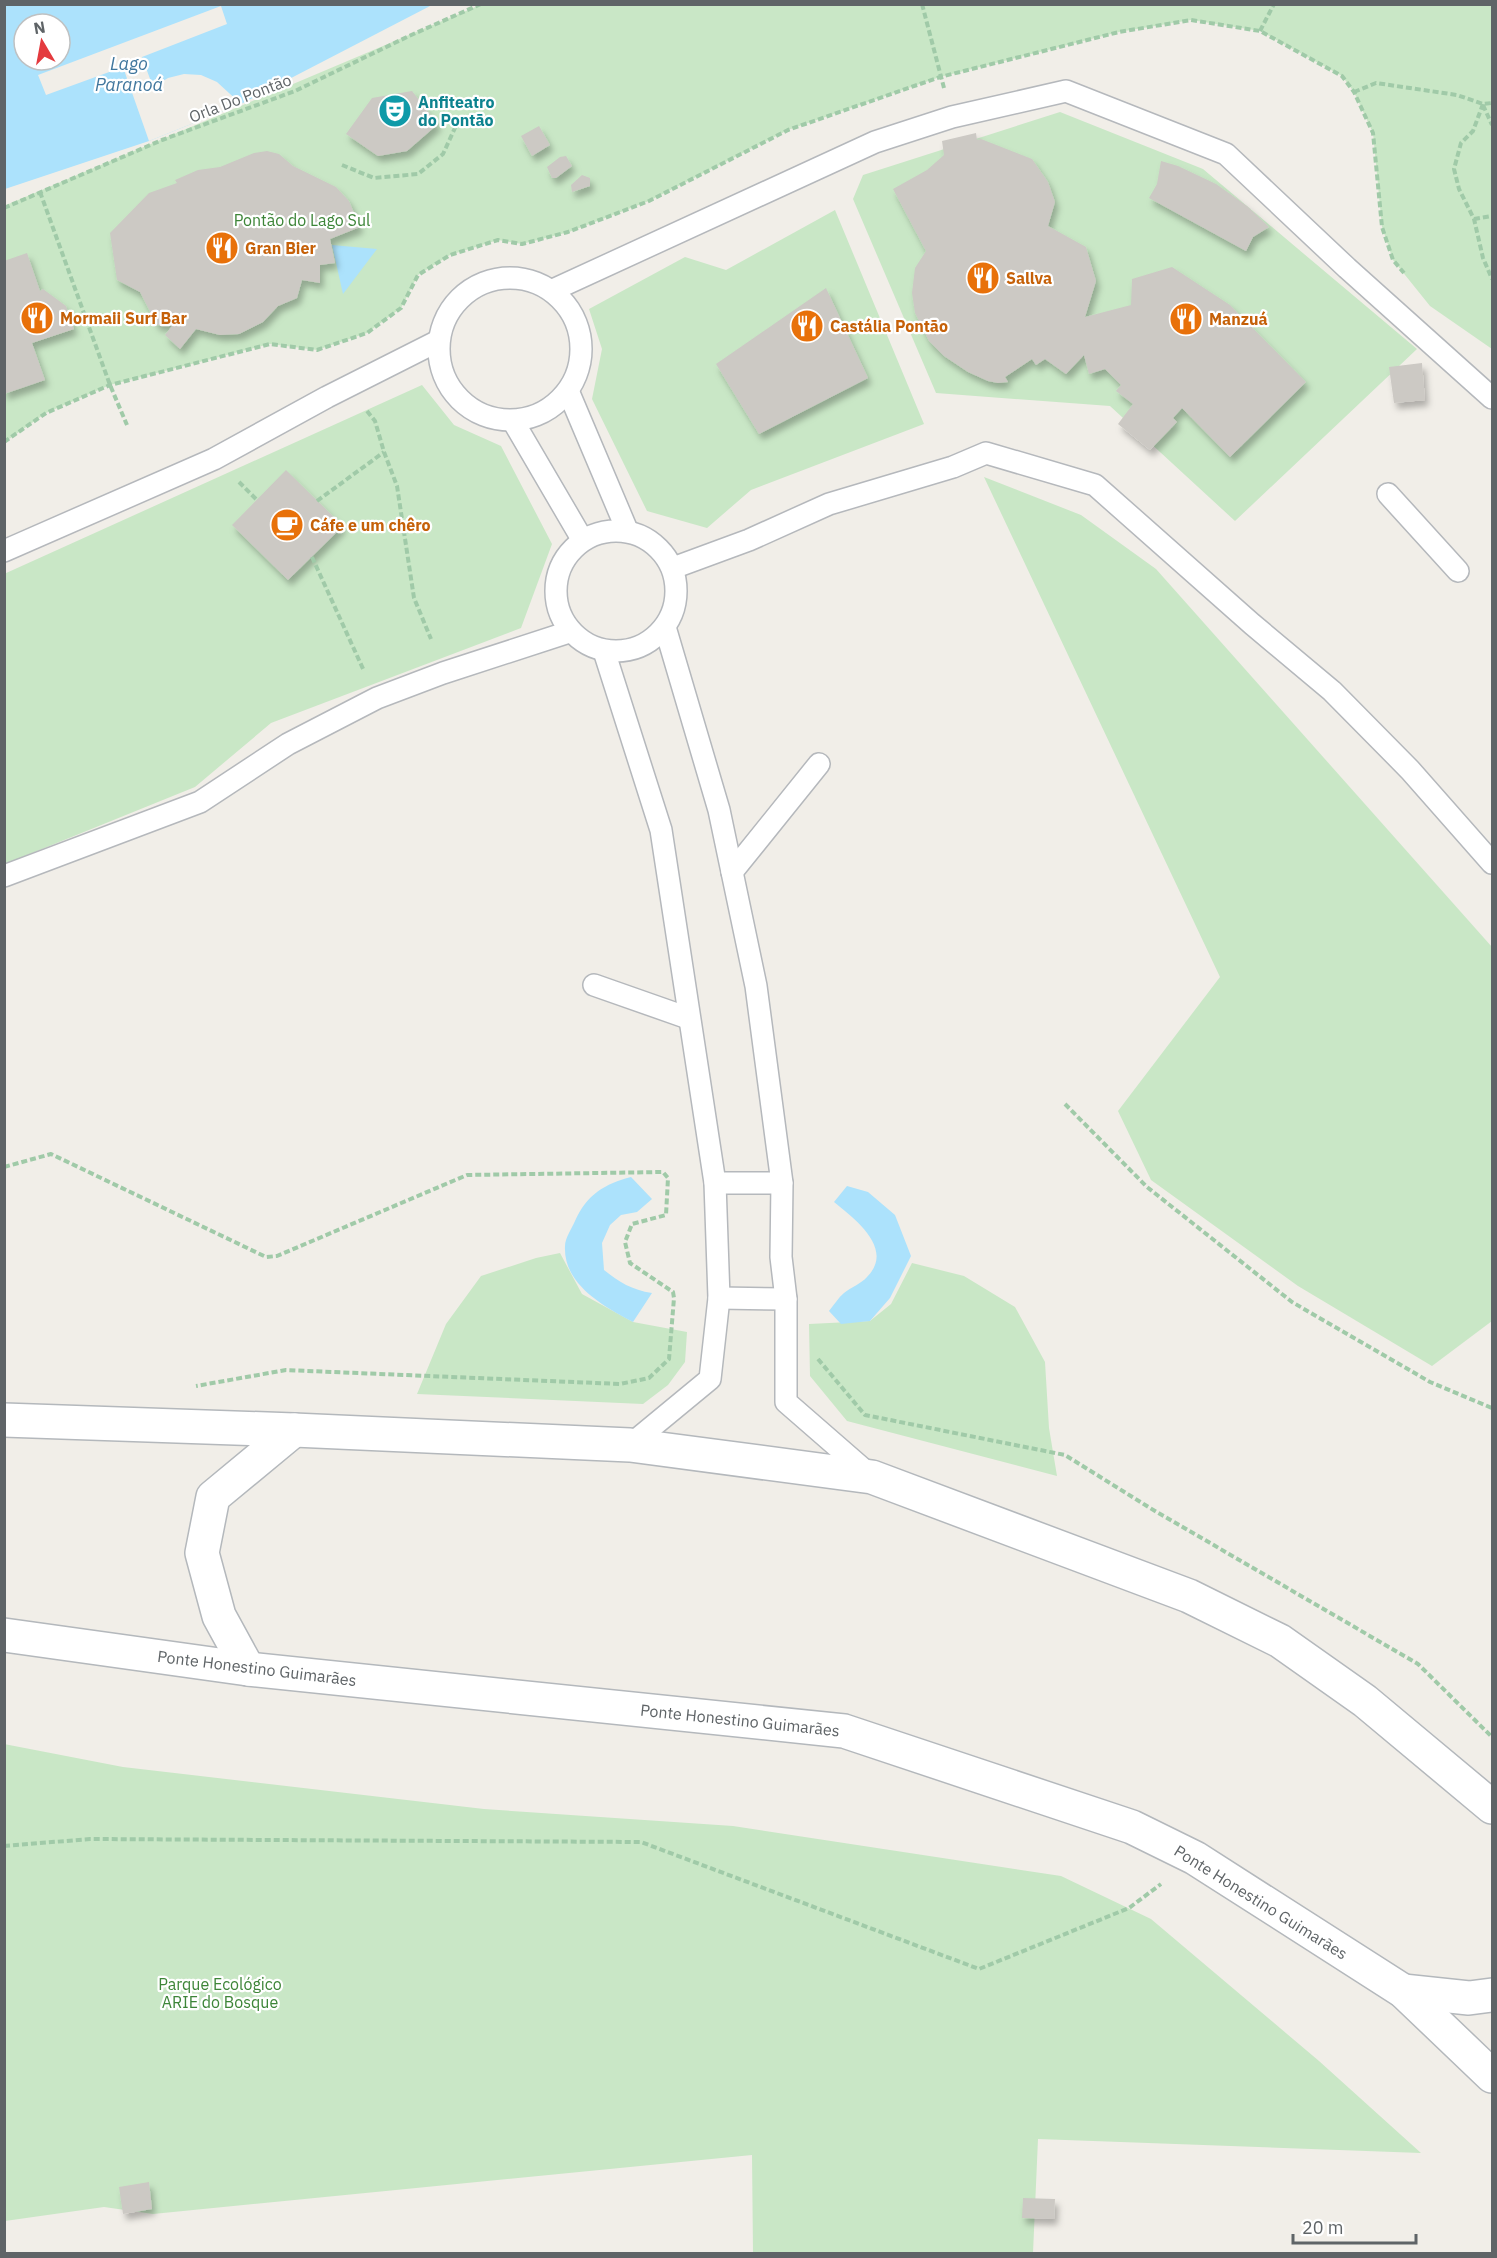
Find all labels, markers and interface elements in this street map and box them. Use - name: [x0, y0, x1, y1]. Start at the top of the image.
- north arrow: [12, 12, 72, 72]
- text: N: [32, 16, 47, 38]
- water label: Lago Paranoá: [95, 52, 163, 96]
- street label: Orla Do Pontão: [186, 69, 294, 127]
- place label: Anfiteatro do Pontão: [418, 92, 494, 130]
- theatre icon: Anfiteatro do Pontão: [377, 93, 413, 129]
- park label: Pontão do Lago Sul: [234, 210, 370, 230]
- restaurant icon: Gran Bier: [204, 230, 240, 266]
- place label: Gran Bier: [245, 238, 316, 258]
- restaurant icon: Sallva: [965, 260, 1001, 296]
- place label: Sallva: [1006, 268, 1052, 288]
- restaurant icon: Mormaii Surf Bar: [19, 300, 55, 336]
- restaurant icon: Manzuá: [1168, 301, 1204, 337]
- place label: Mormaii Surf Bar: [60, 308, 187, 328]
- restaurant icon: Castália Pontão: [789, 308, 825, 344]
- place label: Manzuá: [1209, 309, 1268, 329]
- place label: Castália Pontão: [830, 316, 948, 336]
- cafe icon: Cáfe e um chêro: [269, 507, 305, 543]
- place label: Cáfe e um chêro: [310, 515, 431, 535]
- street label: Ponte Honestino Guimarães: [156, 1646, 358, 1690]
- street label: Ponte Honestino Guimarães: [639, 1700, 841, 1740]
- street label: Ponte Honestino Guimarães: [1171, 1840, 1351, 1964]
- park label: Parque Ecológico ARIE do Bosque: [158, 1974, 282, 2012]
- scale bar: [1293, 2207, 1416, 2245]
- text: 20 m: [1302, 2216, 1344, 2239]

